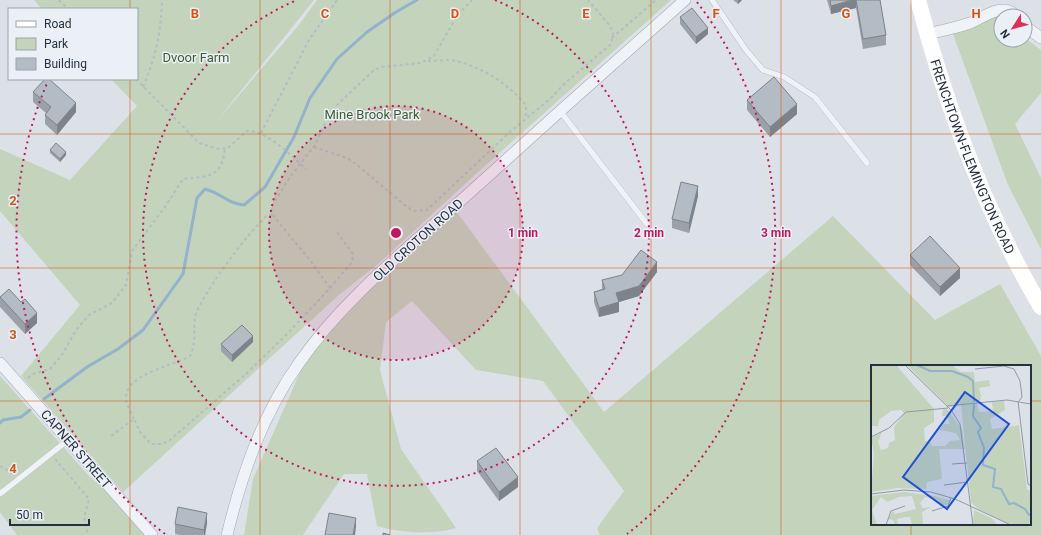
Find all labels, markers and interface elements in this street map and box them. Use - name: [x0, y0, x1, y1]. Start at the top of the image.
- text: B: [191, 6, 199, 21]
- text: C: [321, 6, 330, 21]
- text: D: [451, 6, 459, 21]
- text: E: [582, 6, 590, 21]
- text: F: [712, 6, 720, 21]
- text: G: [842, 6, 851, 21]
- text: H: [971, 6, 981, 21]
- legend: [8, 8, 138, 80]
- north arrow: [993, 8, 1033, 48]
- text: Road: [44, 17, 72, 31]
- text: N: [998, 26, 1013, 41]
- text: Park: [44, 37, 69, 51]
- park label: Dvoor Farm: [162, 50, 230, 65]
- text: Building: [44, 57, 87, 71]
- street label: FRENCHTOWN-FLEMINGTON ROAD: [928, 57, 1018, 256]
- park label: Mine Brook Park: [324, 107, 420, 122]
- text: 2: [9, 193, 17, 208]
- street label: OLD CROTON ROAD: [370, 196, 466, 284]
- centre of rings: [389, 226, 403, 240]
- text: 1 min: [508, 226, 538, 240]
- text: 2 min: [634, 226, 664, 240]
- text: 3 min: [761, 226, 791, 240]
- text: 3: [9, 327, 17, 342]
- inset map: [871, 365, 1031, 525]
- street label: CAPNER STREET: [38, 407, 114, 492]
- text: 4: [9, 461, 17, 476]
- scale bar: [10, 501, 89, 527]
- text: 50 m: [16, 508, 43, 522]

